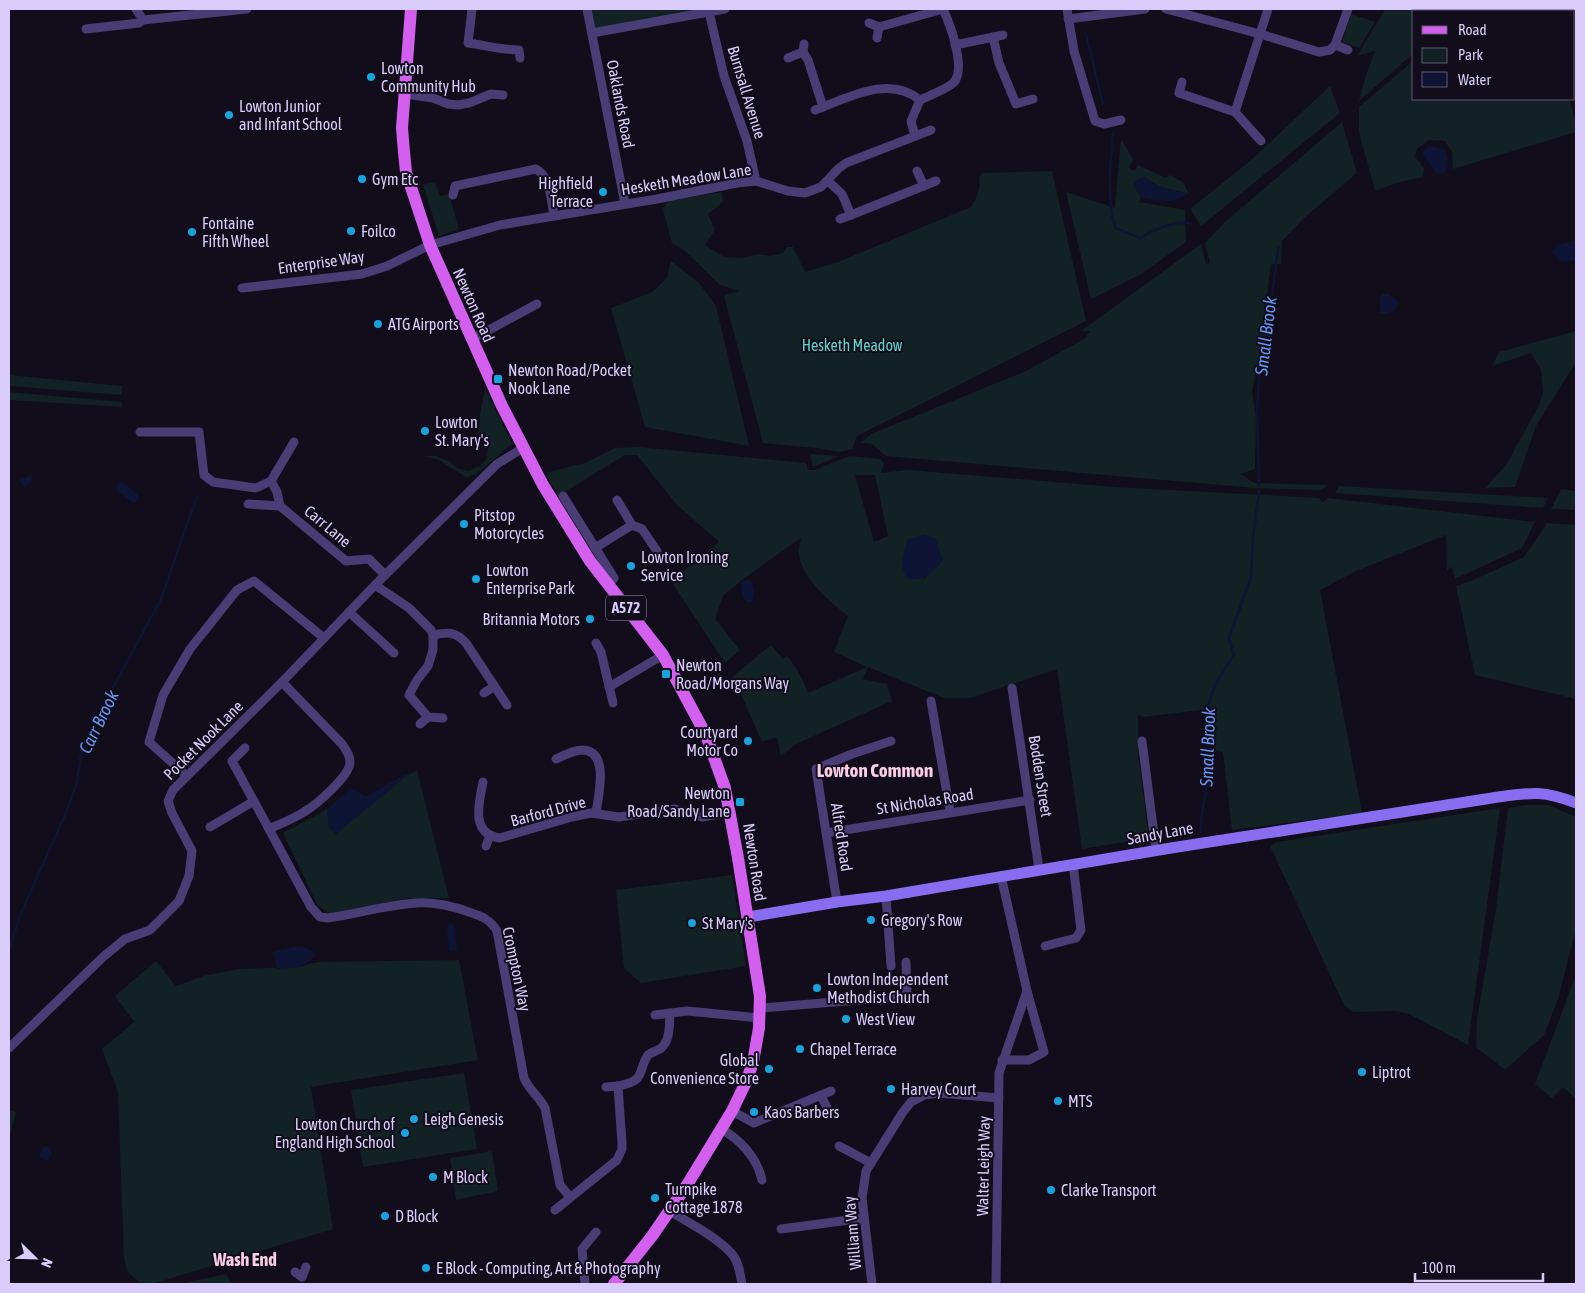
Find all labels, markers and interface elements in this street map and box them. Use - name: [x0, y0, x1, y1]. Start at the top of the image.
- legend: [1412, 10, 1575, 100]
- text: Road: [1458, 21, 1487, 38]
- street label: Burnsall Avenue: [724, 44, 770, 140]
- text: Park: [1458, 46, 1483, 63]
- street label: Oaklands Road: [604, 58, 638, 150]
- place label: Lowton Community Hub: [381, 59, 476, 96]
- marker: Lowton Community Hub: [365, 71, 377, 83]
- text: Water: [1458, 71, 1491, 88]
- place label: Lowton Junior and Infant School: [239, 97, 343, 133]
- marker: Lowton Junior and Infant School: [223, 109, 235, 121]
- street label: Hesketh Meadow Lane: [620, 160, 752, 198]
- place label: Gym Etc: [372, 170, 418, 189]
- marker: Gym Etc: [356, 173, 368, 185]
- place label: Highfield Terrace: [538, 174, 593, 210]
- marker: Highfield Terrace: [597, 186, 609, 198]
- place label: Fontaine Fifth Wheel: [202, 214, 270, 250]
- place label: Foilco: [361, 222, 396, 240]
- marker: Foilco: [345, 225, 357, 237]
- marker: Fontaine Fifth Wheel: [186, 226, 198, 238]
- street label: Enterprise Way: [277, 247, 366, 278]
- street label: Newton Road: [450, 265, 498, 345]
- water label: Small Brook: [1250, 294, 1281, 377]
- place label: ATG Airports: [388, 315, 459, 334]
- marker: ATG Airports: [372, 318, 384, 330]
- park label: Hesketh Meadow: [802, 336, 903, 354]
- place label: Newton Road/Pocket Nook Lane: [508, 361, 632, 397]
- marker: Newton Road/Pocket Nook Lane: [492, 373, 504, 385]
- place label: Lowton St. Mary's: [435, 413, 489, 450]
- marker: Lowton St. Mary's: [419, 425, 431, 437]
- street label: Carr Lane: [301, 501, 355, 551]
- place label: Pitstop Motorcycles: [474, 506, 545, 543]
- marker: Pitstop Motorcycles: [458, 518, 470, 530]
- place label: Lowton Ironing Service: [641, 548, 729, 584]
- marker: Lowton Ironing Service: [625, 560, 637, 572]
- place label: Lowton Enterprise Park: [486, 561, 575, 598]
- marker: Lowton Enterprise Park: [470, 573, 482, 585]
- road number: A572: [606, 596, 646, 620]
- place label: Britannia Motors: [483, 610, 580, 628]
- marker: Britannia Motors: [584, 613, 596, 625]
- place label: Newton Road/Morgans Way: [676, 656, 790, 693]
- marker: Newton Road/Morgans Way: [660, 668, 672, 680]
- water label: Carr Brook: [74, 686, 123, 757]
- street label: Pocket Nook Lane: [160, 697, 246, 783]
- water label: Small Brook: [1196, 706, 1219, 788]
- place label: Courtyard Motor Co: [680, 723, 738, 759]
- street label: Bodden Street: [1026, 734, 1056, 819]
- marker: Courtyard Motor Co: [742, 735, 754, 747]
- district label: Lowton Common: [817, 759, 933, 781]
- place label: Newton Road/Sandy Lane: [627, 784, 730, 821]
- street label: St Nicholas Road: [875, 784, 975, 818]
- street label: Barford Drive: [508, 792, 588, 830]
- marker: Newton Road/Sandy Lane: [734, 796, 746, 808]
- street label: Alfred Road: [828, 802, 856, 872]
- street label: Sandy Lane: [1125, 818, 1195, 849]
- street label: Newton Road: [740, 822, 770, 902]
- place label: Gregory's Row: [881, 911, 963, 930]
- place label: St Mary's: [702, 914, 754, 933]
- marker: Gregory's Row: [865, 914, 877, 926]
- marker: St Mary's: [686, 917, 698, 929]
- street label: Crompton Way: [498, 925, 535, 1013]
- place label: Lowton Independent Methodist Church: [827, 970, 949, 1006]
- marker: Lowton Independent Methodist Church: [811, 982, 823, 994]
- place label: West View: [856, 1010, 915, 1028]
- marker: West View: [840, 1013, 852, 1025]
- place label: Chapel Terrace: [810, 1040, 897, 1059]
- marker: Chapel Terrace: [794, 1043, 806, 1055]
- place label: Global Convenience Store: [650, 1051, 760, 1087]
- marker: Global Convenience Store: [763, 1063, 775, 1075]
- place label: Liptrot: [1372, 1063, 1411, 1082]
- marker: Liptrot: [1356, 1066, 1368, 1078]
- place label: Harvey Court: [901, 1080, 977, 1099]
- marker: Harvey Court: [885, 1083, 897, 1095]
- place label: MTS: [1068, 1092, 1093, 1110]
- marker: MTS: [1052, 1095, 1064, 1107]
- place label: Kaos Barbers: [764, 1103, 840, 1121]
- marker: Kaos Barbers: [748, 1106, 760, 1118]
- place label: Leigh Genesis: [424, 1110, 504, 1129]
- marker: Leigh Genesis: [408, 1113, 420, 1125]
- place label: Lowton Church of England High School: [275, 1115, 396, 1152]
- street label: Walter Leigh Way: [973, 1115, 994, 1216]
- marker: Lowton Church of England High School: [399, 1127, 411, 1139]
- place label: M Block: [443, 1168, 488, 1186]
- marker: M Block: [427, 1171, 439, 1183]
- place label: Turnpike Cottage 1878: [665, 1180, 742, 1217]
- place label: Clarke Transport: [1061, 1181, 1157, 1200]
- marker: Clarke Transport: [1045, 1184, 1057, 1196]
- marker: Turnpike Cottage 1878: [649, 1192, 661, 1204]
- street label: William Way: [840, 1195, 865, 1271]
- place label: D Block: [395, 1207, 438, 1225]
- marker: D Block: [379, 1210, 391, 1222]
- north arrow: [10, 1233, 60, 1283]
- district label: Wash End: [212, 1249, 277, 1270]
- scale bar: [1415, 1250, 1542, 1282]
- text: N: [38, 1256, 56, 1270]
- place label: E Block - Computing, Art & Photography: [436, 1259, 661, 1278]
- text: 100 m: [1422, 1259, 1456, 1276]
- marker: E Block - Computing, Art & Photography: [420, 1262, 432, 1274]

